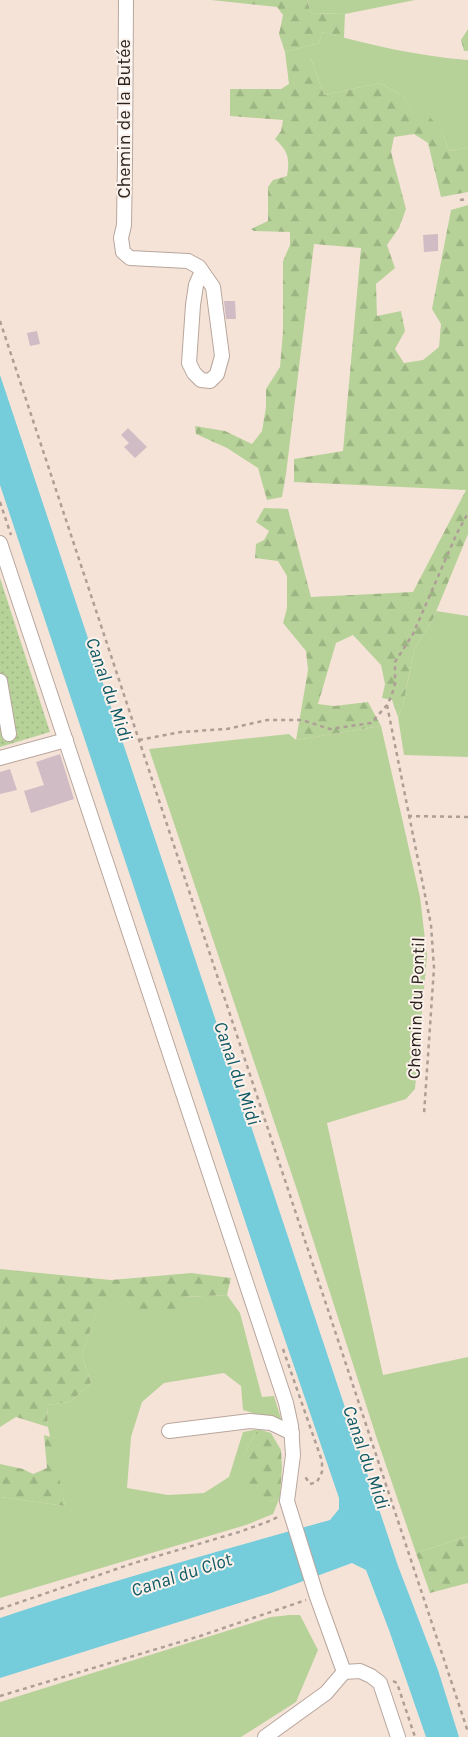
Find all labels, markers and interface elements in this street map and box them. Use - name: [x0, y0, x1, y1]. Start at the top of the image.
- street label: Chemin de la Butée: [113, 39, 135, 199]
- water label: Canal du Midi: [81, 635, 137, 744]
- street label: Chemin du Pontil: [403, 937, 429, 1079]
- water label: Canal du Midi: [209, 1019, 265, 1128]
- water label: Canal du Midi: [338, 1403, 394, 1512]
- water label: Canal du Clot: [128, 1548, 235, 1602]

